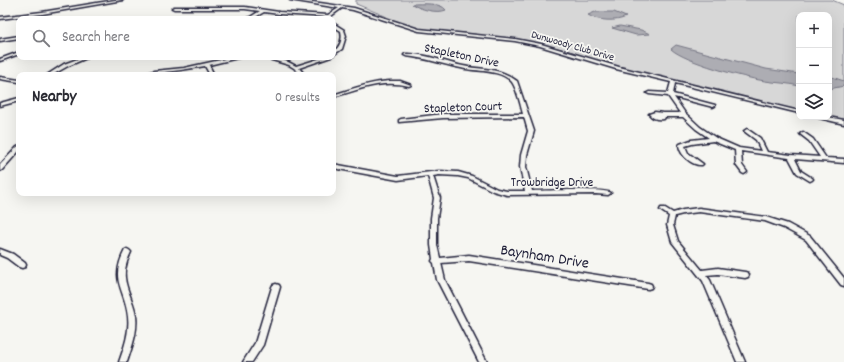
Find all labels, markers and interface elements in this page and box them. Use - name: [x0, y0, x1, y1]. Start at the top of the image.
- map controls: [796, 12, 832, 120]
- button: +: [796, 12, 832, 48]
- search box: [16, 16, 336, 60]
- icon: search: [30, 27, 52, 49]
- text: Search here: [62, 27, 130, 49]
- street label: Dunwoody Club Drive: [529, 27, 616, 66]
- street label: Stapleton Drive: [422, 39, 501, 74]
- button: −: [796, 48, 832, 84]
- button: layers: [796, 84, 832, 120]
- text: Nearby: [32, 86, 76, 110]
- text: 0 results: [275, 89, 320, 108]
- street label: Stapleton Court: [424, 98, 503, 119]
- street label: Trowbridge Drive: [511, 174, 594, 193]
- street label: Baynham Drive: [499, 239, 590, 276]

